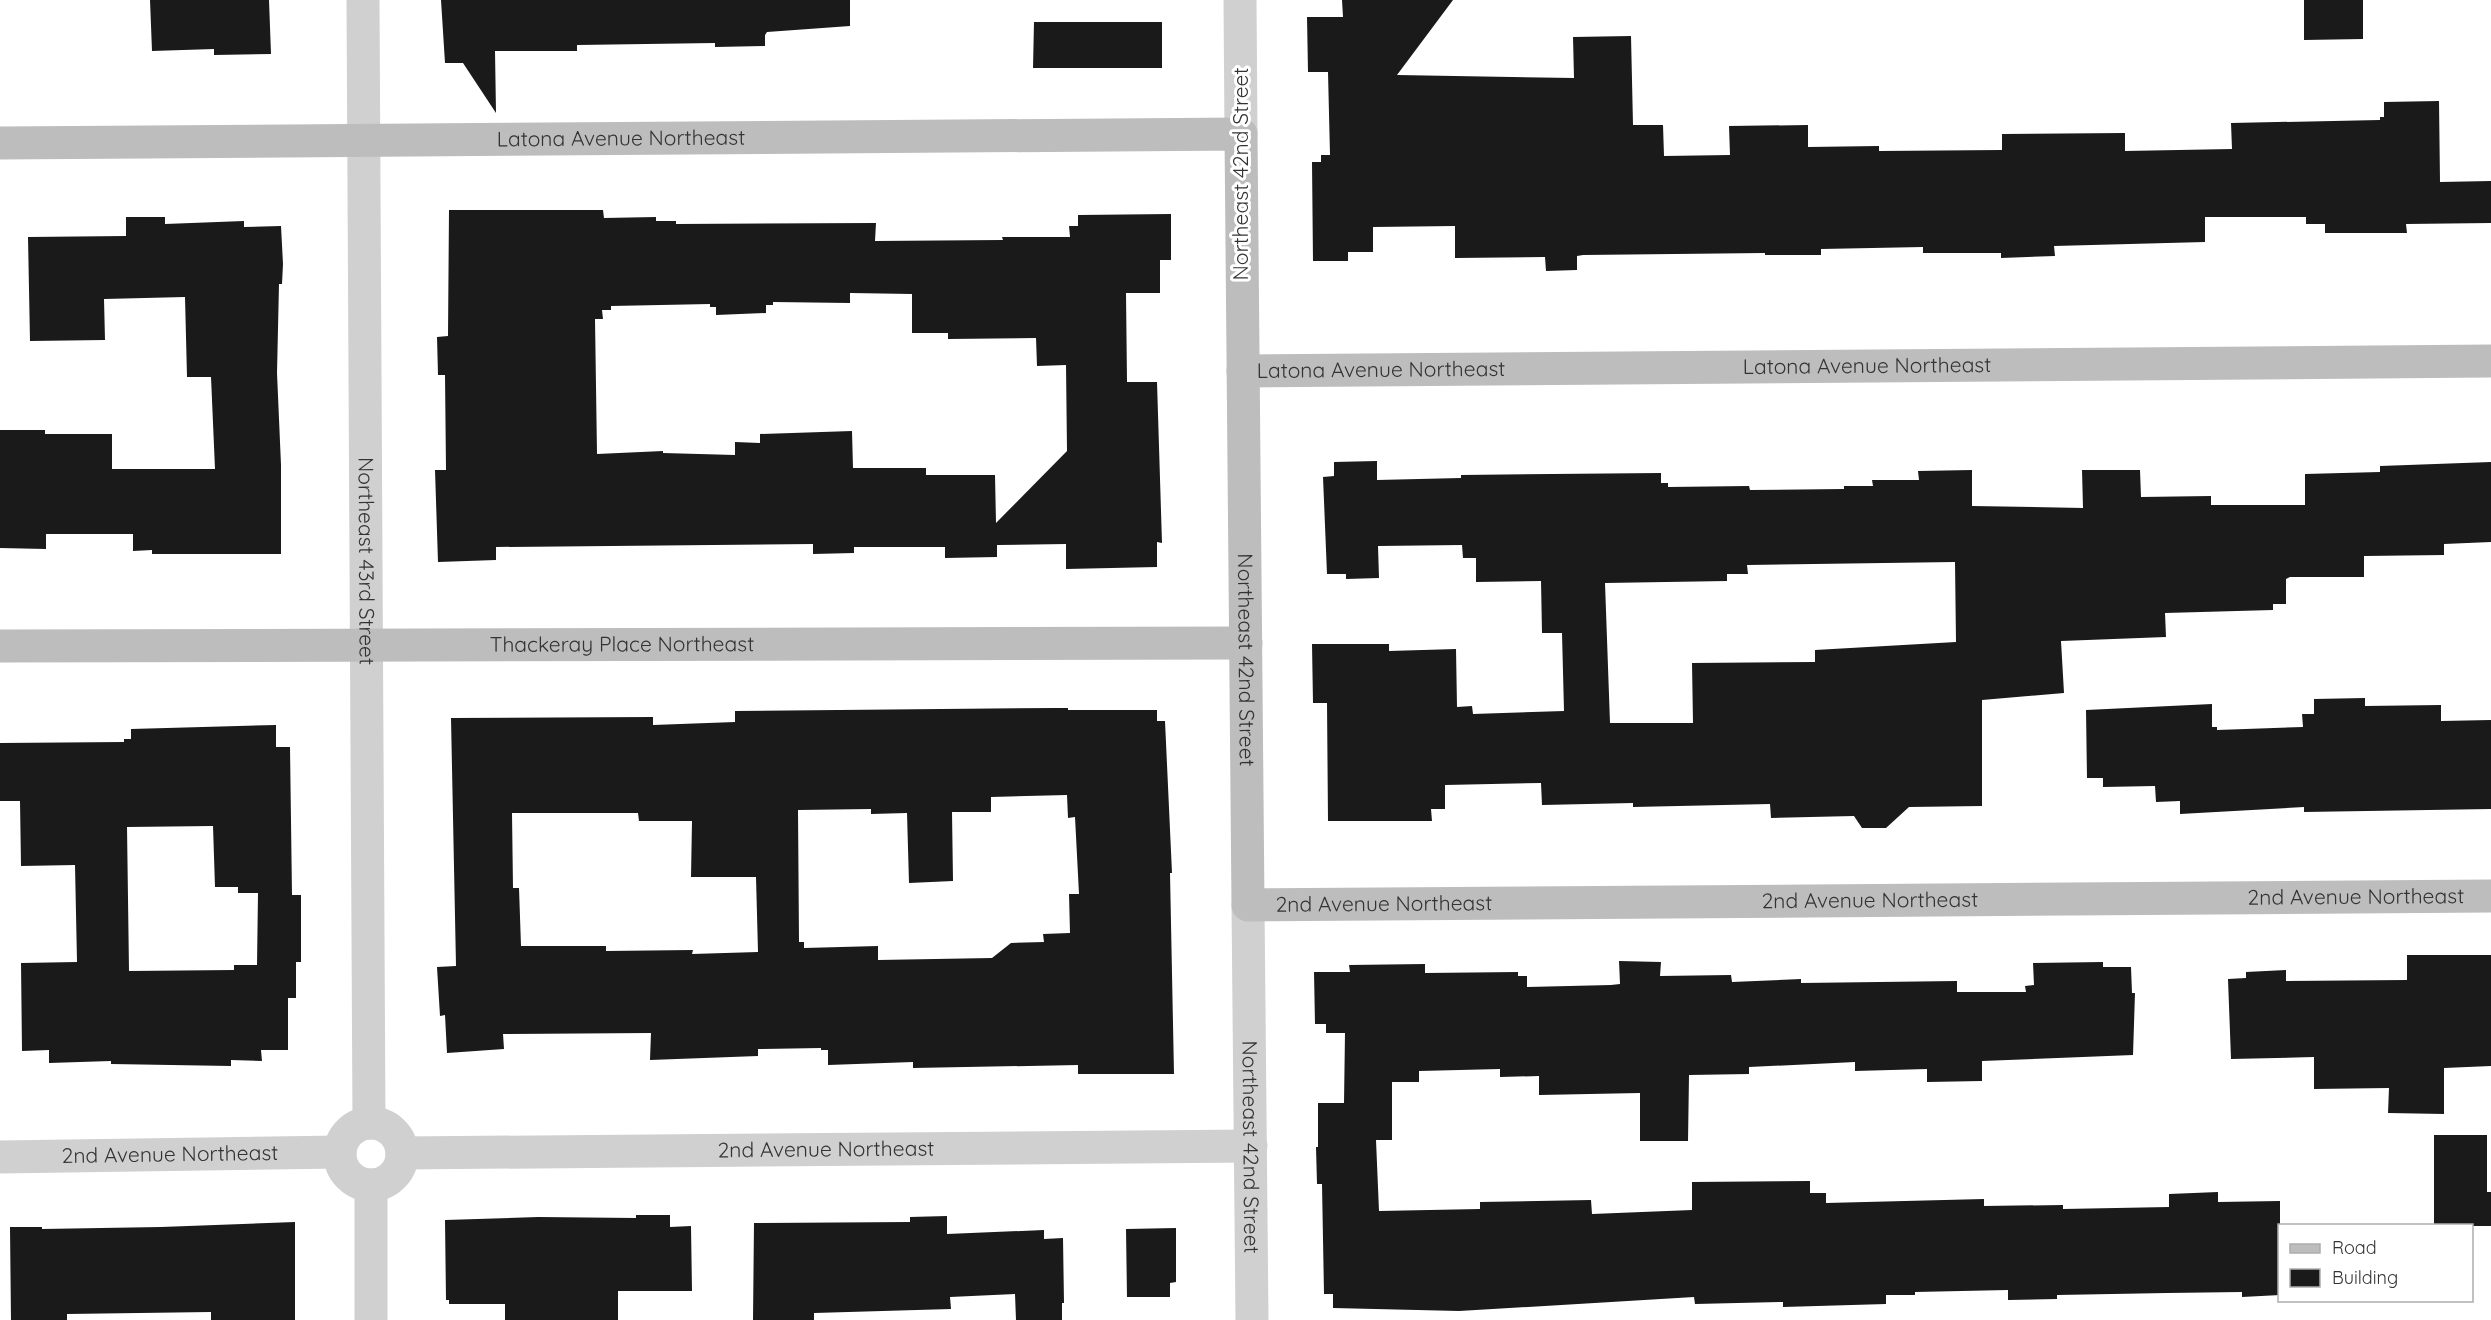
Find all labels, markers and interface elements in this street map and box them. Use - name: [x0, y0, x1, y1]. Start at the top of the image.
- street label: Northeast 42nd Street: [1227, 67, 1253, 281]
- street label: Latona Avenue Northeast: [497, 124, 745, 151]
- street label: Latona Avenue Northeast: [1743, 351, 1991, 379]
- street label: Latona Avenue Northeast: [1257, 355, 1505, 383]
- street label: Northeast 43rd Street: [353, 457, 381, 665]
- street label: Northeast 42nd Street: [1233, 553, 1261, 767]
- street label: Thackeray Place Northeast: [490, 630, 754, 657]
- street label: 2nd Avenue Northeast: [2247, 882, 2464, 910]
- street label: 2nd Avenue Northeast: [1761, 886, 1978, 913]
- street label: 2nd Avenue Northeast: [1276, 889, 1492, 917]
- street label: Northeast 42nd Street: [1237, 1040, 1265, 1254]
- street label: 2nd Avenue Northeast: [718, 1135, 934, 1162]
- street label: 2nd Avenue Northeast: [61, 1139, 278, 1168]
- legend: [2278, 1224, 2473, 1302]
- text: Road: [2332, 1236, 2377, 1259]
- text: Building: [2332, 1266, 2398, 1289]

